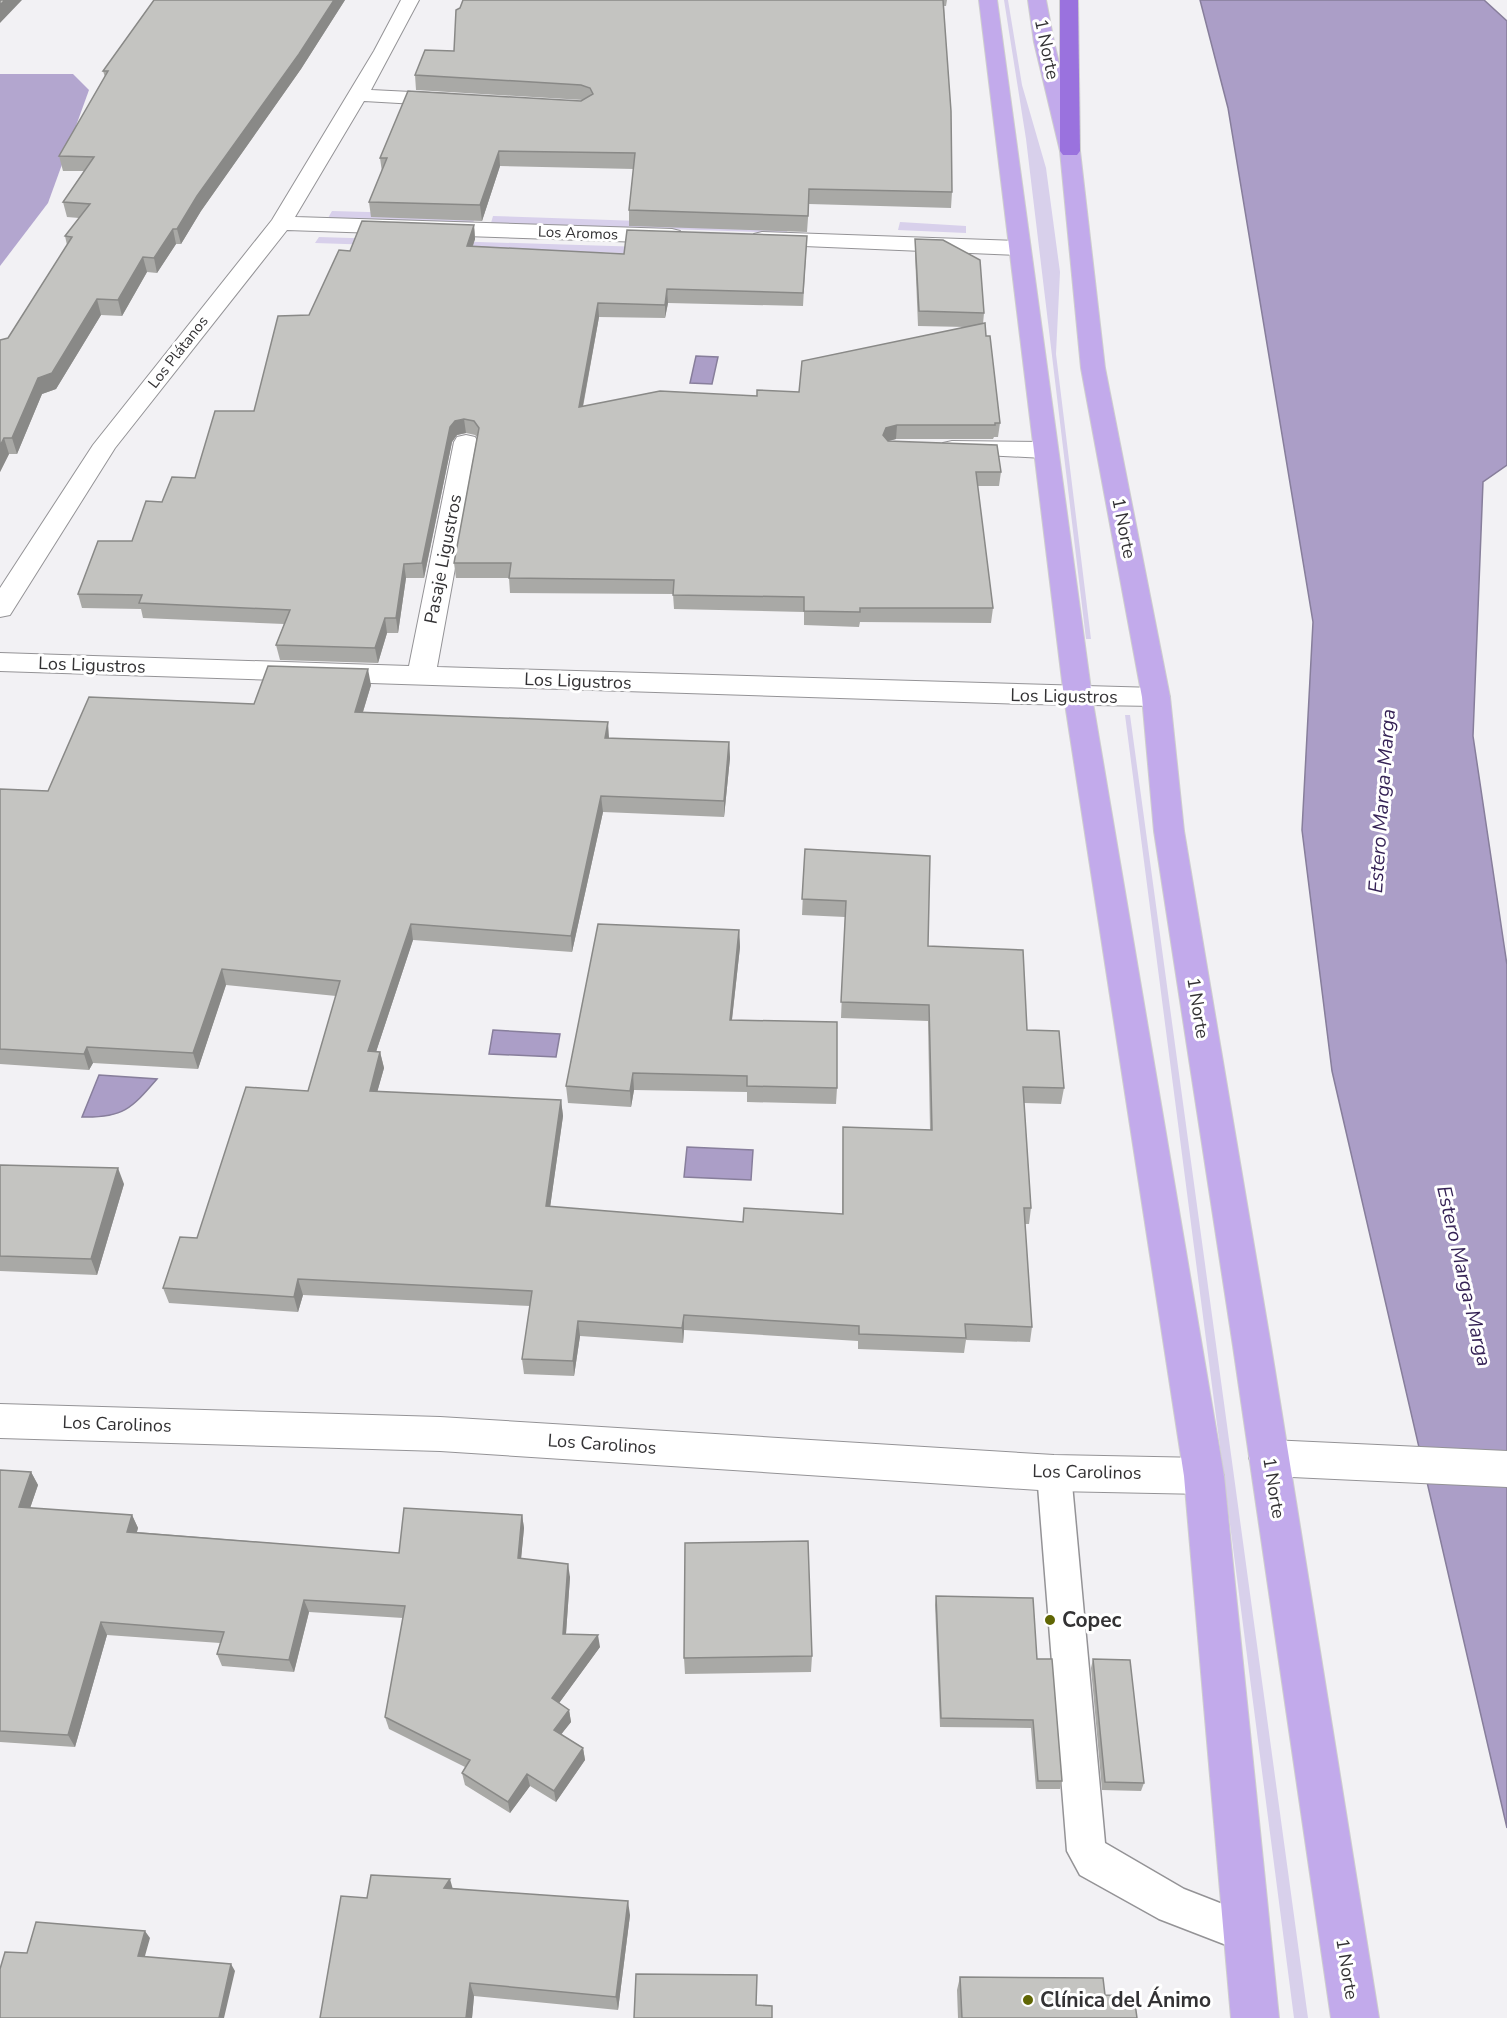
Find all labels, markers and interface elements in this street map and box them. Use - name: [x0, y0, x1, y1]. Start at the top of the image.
- street label: 1 Norte: [1029, 16, 1065, 82]
- street label: Los Aromos: [537, 222, 619, 244]
- street label: Los Plátanos: [143, 312, 213, 392]
- street label: Pasaje Ligustros: [419, 492, 467, 626]
- street label: 1 Norte: [1106, 496, 1142, 560]
- street label: Los Ligustros: [38, 651, 146, 679]
- street label: Los Ligustros: [524, 667, 632, 695]
- street label: Los Ligustros: [1010, 683, 1118, 709]
- water label: Estero Marga-Marga: [1362, 708, 1402, 894]
- street label: 1 Norte: [1181, 976, 1215, 1040]
- water label: Estero Marga-Marga: [1430, 1183, 1498, 1369]
- street label: Los Carolinos: [62, 1410, 172, 1438]
- street label: Los Carolinos: [547, 1428, 657, 1460]
- street label: 1 Norte: [1257, 1456, 1291, 1520]
- street label: Los Carolinos: [1032, 1459, 1142, 1485]
- place label: Copec: [1062, 1606, 1122, 1634]
- marker: Copec: [1043, 1613, 1057, 1627]
- street label: 1 Norte: [1330, 1937, 1364, 2001]
- place label: Clínica del Ánimo: [1040, 1986, 1211, 2014]
- marker: Clínica del Ánimo: [1021, 1993, 1035, 2007]

